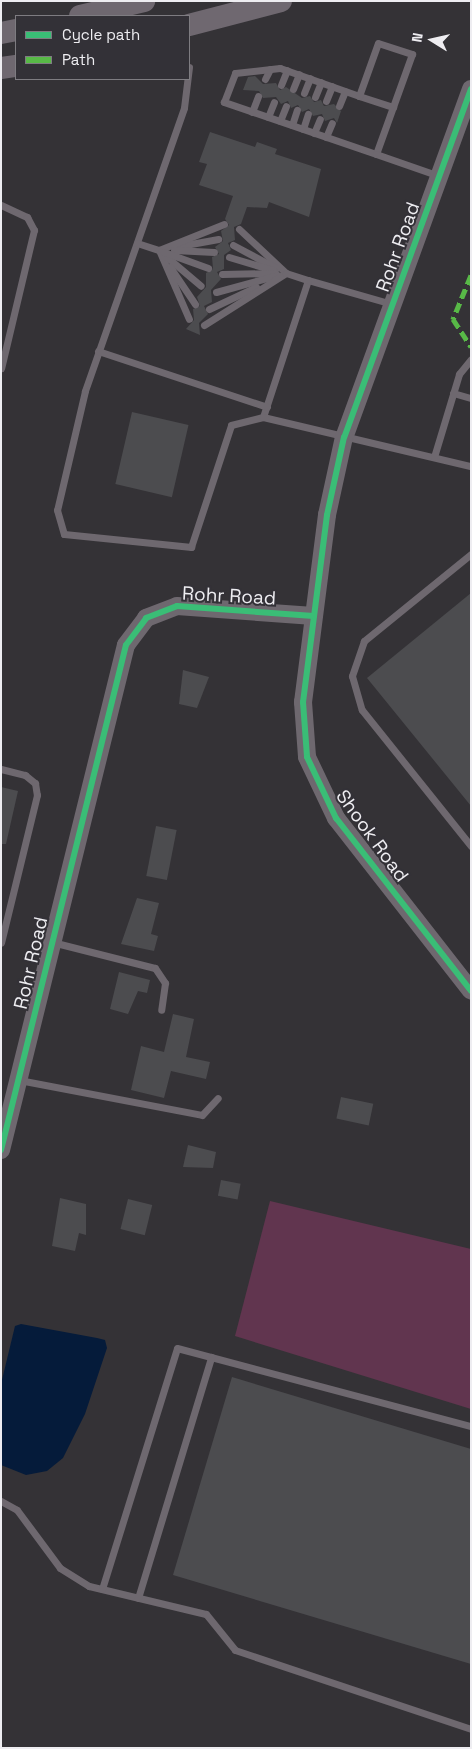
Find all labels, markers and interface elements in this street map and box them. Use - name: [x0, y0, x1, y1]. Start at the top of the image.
- legend: [15, 15, 190, 80]
- north arrow: [407, 15, 457, 65]
- text: Cycle path: [62, 25, 140, 44]
- text: N: [408, 31, 427, 44]
- text: Path: [62, 50, 95, 69]
- street label: Rohr Road: [371, 199, 425, 295]
- street label: Rohr Road: [181, 582, 277, 610]
- street label: Shook Road: [331, 785, 413, 887]
- street label: Rohr Road: [9, 915, 53, 1011]

